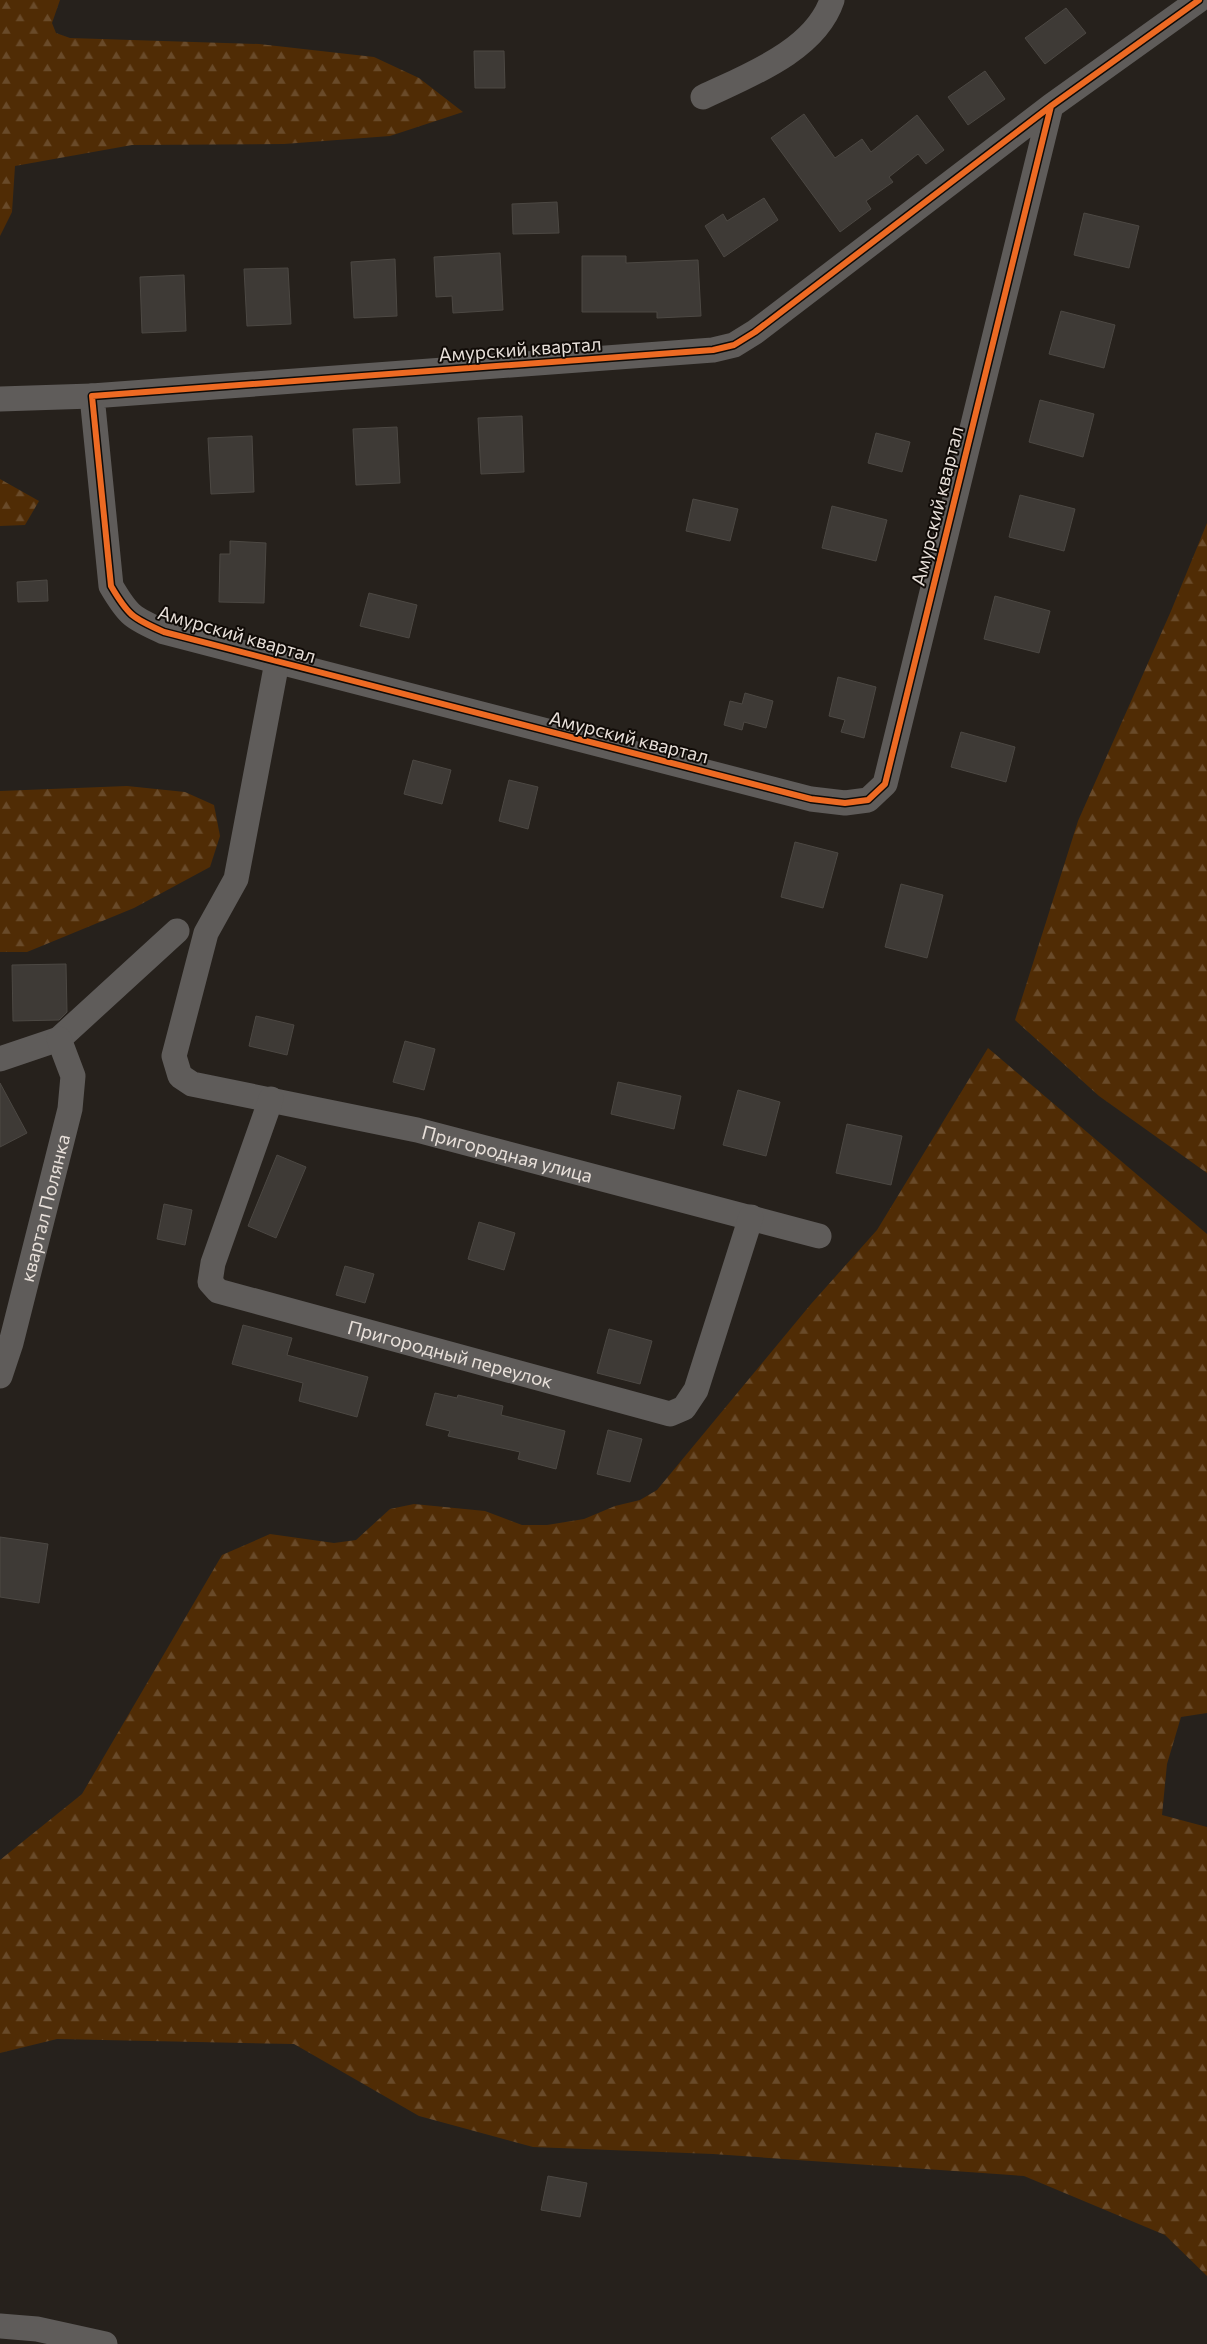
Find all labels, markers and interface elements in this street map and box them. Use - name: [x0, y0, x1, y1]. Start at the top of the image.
- street label: Амурский квартал: [438, 331, 602, 366]
- street label: Амурский квартал: [906, 424, 967, 588]
- street label: Амурский квартал: [155, 600, 319, 667]
- street label: Амурский квартал: [547, 706, 711, 767]
- street label: Пригородная улица: [420, 1120, 595, 1187]
- street label: квартал Полянка: [15, 1131, 74, 1284]
- street label: Пригородный переулок: [345, 1315, 556, 1393]

